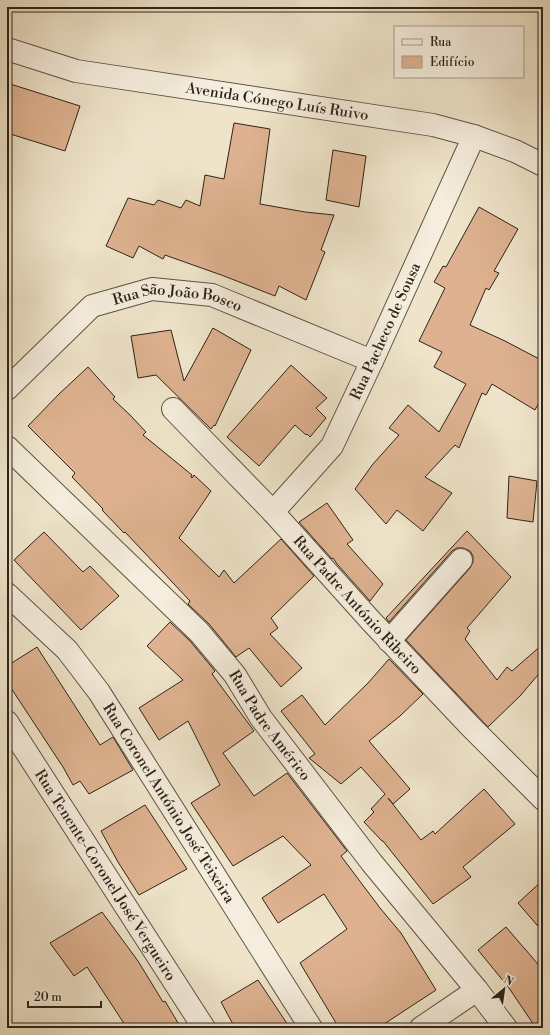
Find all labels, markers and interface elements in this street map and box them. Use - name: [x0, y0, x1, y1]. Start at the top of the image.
- legend: [394, 26, 524, 78]
- text: Rua: [430, 35, 452, 50]
- text: Edifício: [430, 55, 475, 70]
- street label: Avenida Cónego Luís Ruivo: [184, 78, 370, 125]
- street label: Rua Pacheco de Sousa: [346, 259, 425, 403]
- street label: Rua São João Bosco: [110, 279, 245, 316]
- street label: Rua Padre António Ribeiro: [289, 531, 426, 678]
- street label: Rua Padre Américo: [225, 666, 315, 785]
- street label: Rua Coronel António José Teixeira: [99, 699, 239, 907]
- street label: Rua Tenente-Coronel José Vergueiro: [31, 766, 181, 984]
- north arrow: [484, 969, 524, 1009]
- text: N: [501, 973, 516, 990]
- scale bar: [28, 983, 101, 1009]
- text: 20 m: [34, 990, 62, 1005]

